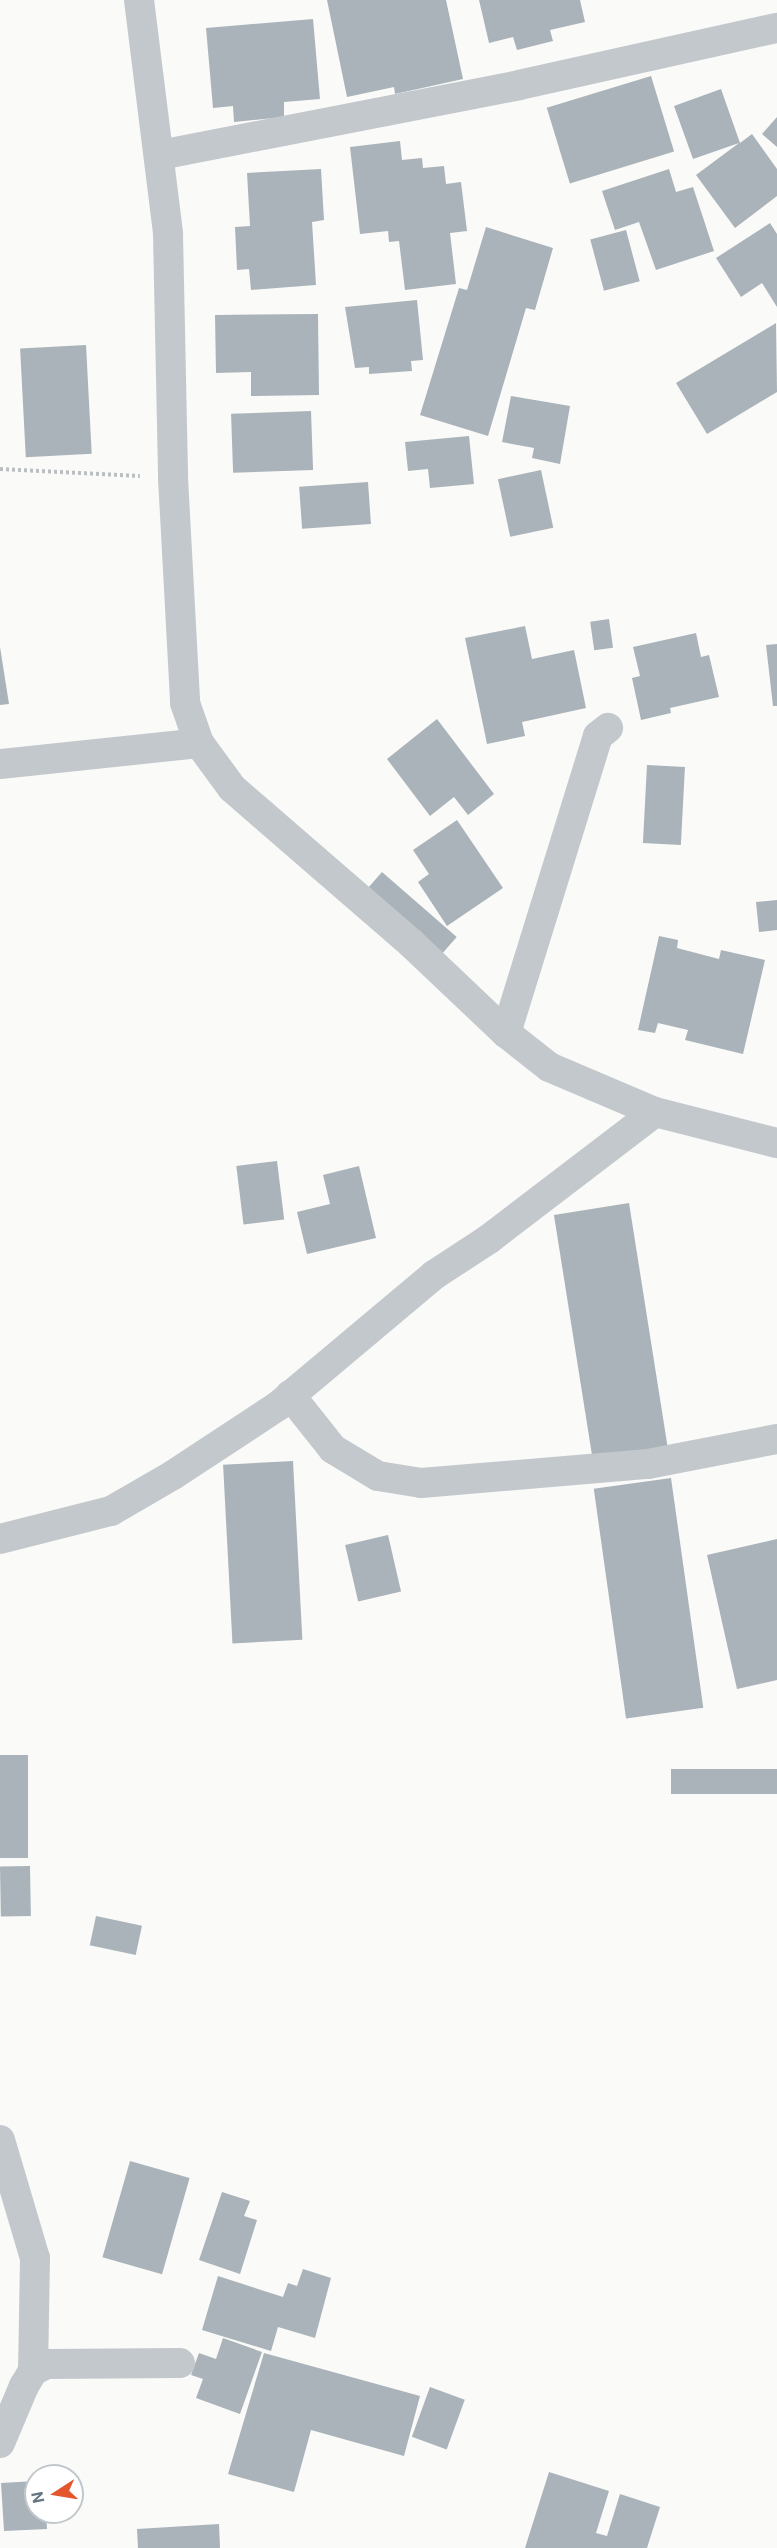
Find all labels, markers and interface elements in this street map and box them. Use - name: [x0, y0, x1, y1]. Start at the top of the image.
- north arrow: [24, 2464, 84, 2524]
- text: N: [27, 2490, 48, 2505]

